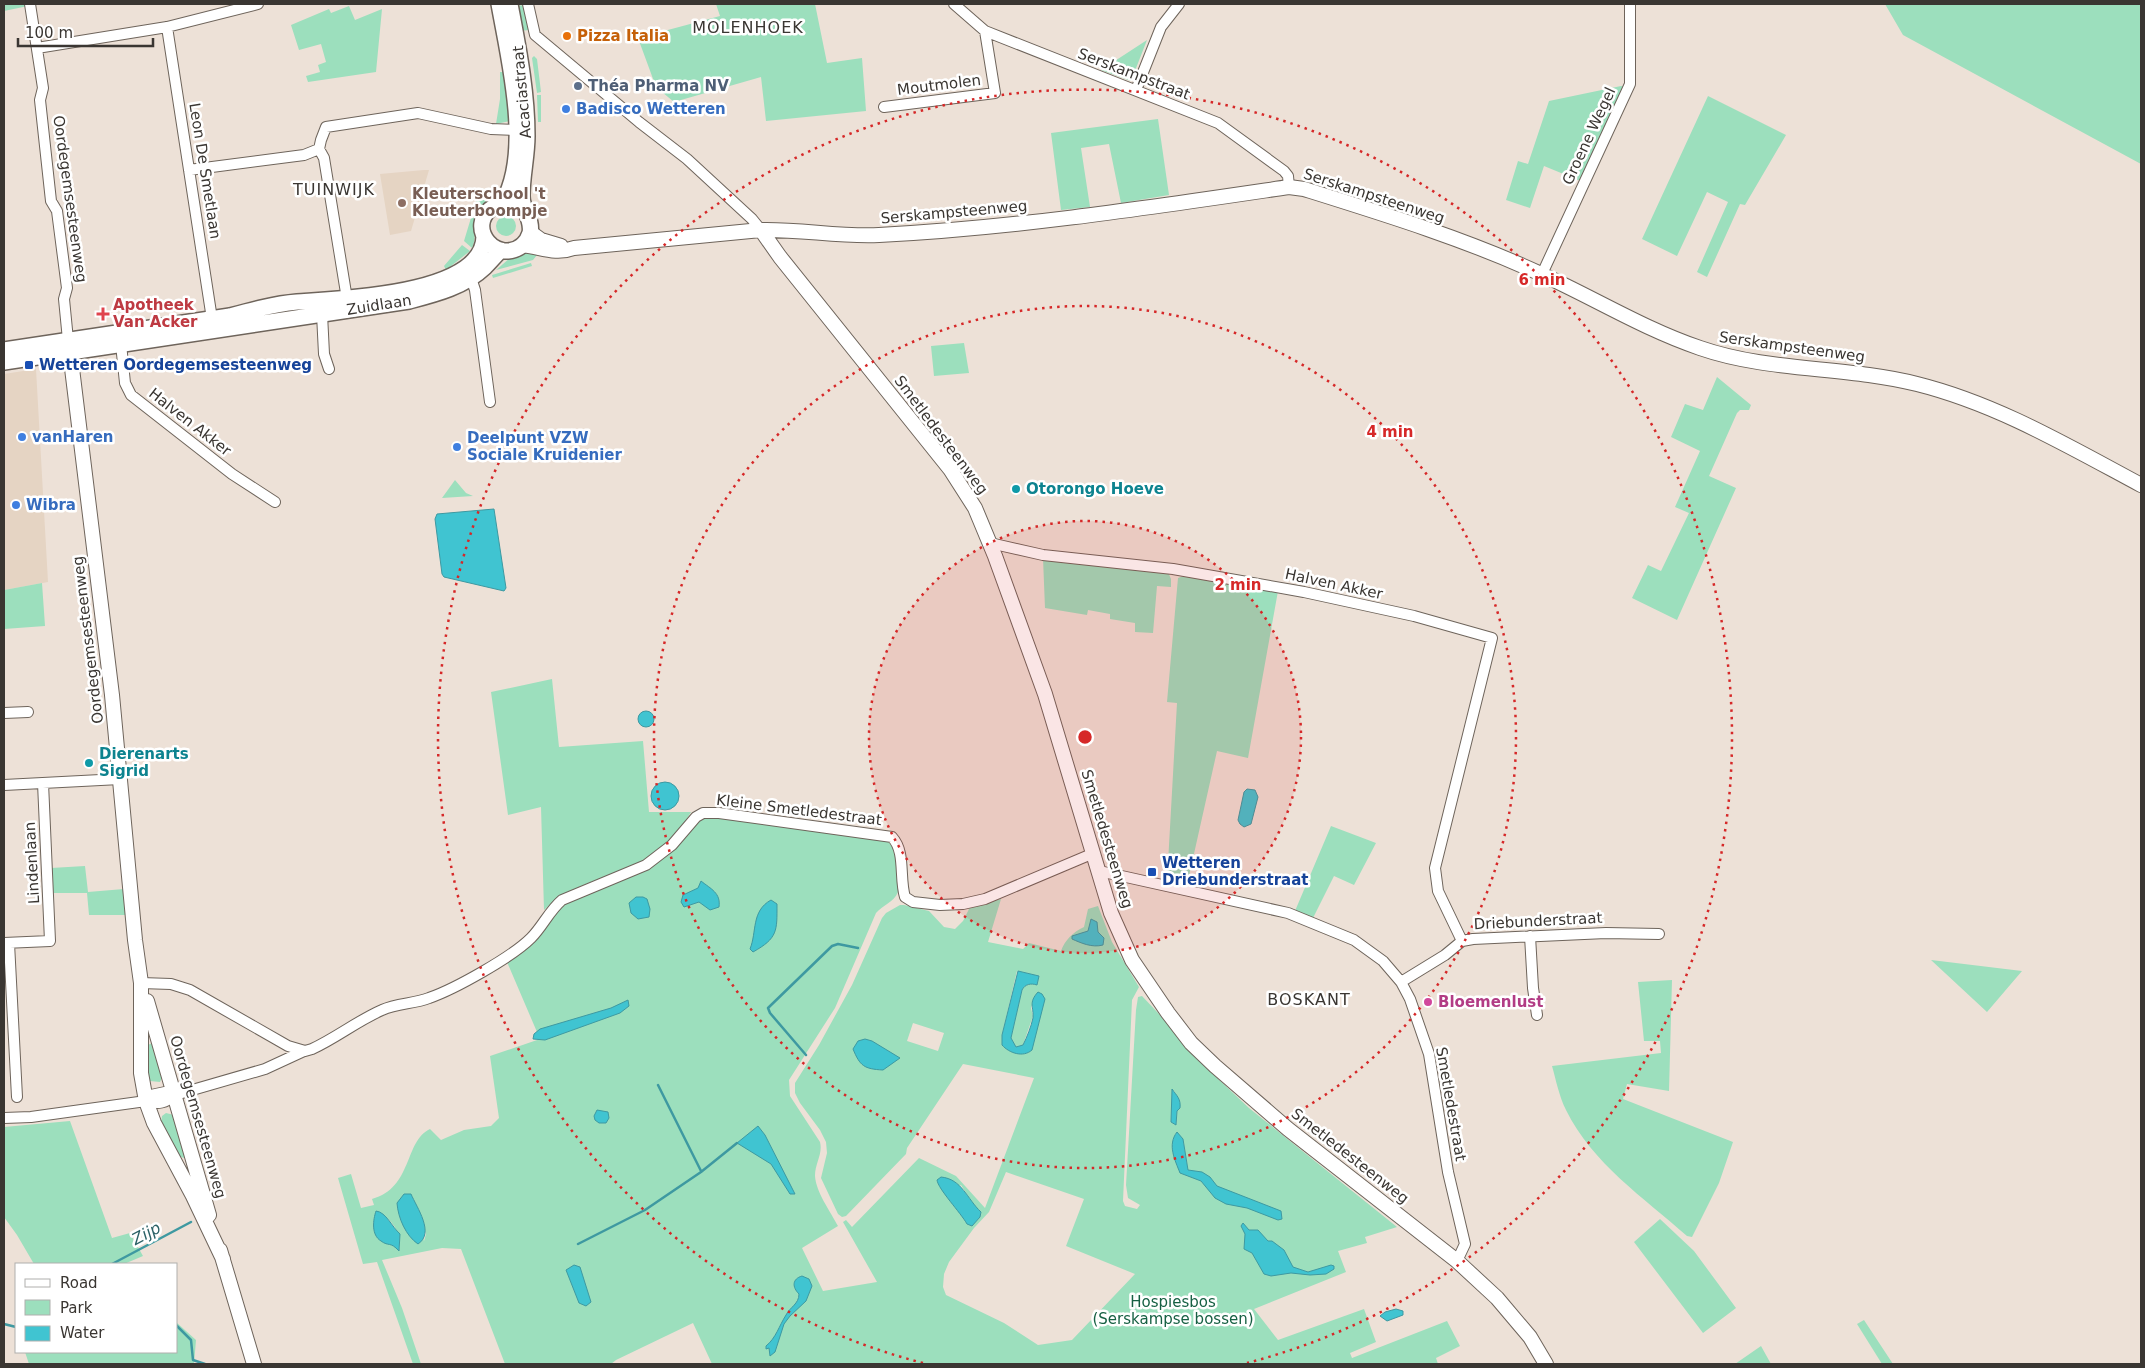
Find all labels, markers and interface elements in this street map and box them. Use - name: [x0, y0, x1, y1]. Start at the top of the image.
- scale bar: [18, 15, 152, 47]
- district label: MOLENHOEK: [692, 18, 804, 37]
- text: 100 m: [25, 24, 73, 42]
- place label: Pizza Italia: [577, 27, 669, 45]
- marker: Pizza Italia: [561, 30, 573, 42]
- street label: Serskampstraat: [1075, 44, 1193, 104]
- street label: Acaciastraat: [509, 45, 535, 139]
- street label: Moutmolen: [896, 71, 982, 99]
- place label: Théa Pharma NV: [588, 77, 729, 95]
- marker: Théa Pharma NV: [572, 80, 584, 92]
- street label: Groene Wegel: [1559, 84, 1619, 188]
- place label: Badisco Wetteren: [576, 100, 726, 118]
- street label: Leon De Smetlaan: [185, 102, 225, 240]
- marker: Badisco Wetteren: [560, 103, 572, 115]
- street label: Oordegemsesteenweg: [49, 114, 91, 284]
- street label: Serskampsteenweg: [1301, 165, 1447, 227]
- district label: TUINWIJK: [292, 180, 375, 199]
- place label: Kleuterschool 't Kleuterboompje: [412, 185, 547, 220]
- marker: Kleuterschool 't Kleuterboompje: [396, 197, 408, 209]
- street label: Serskampsteenweg: [880, 197, 1028, 227]
- text: 6 min: [1518, 271, 1566, 289]
- street label: Zuidlaan: [345, 291, 413, 319]
- place label: Apotheek Van Acker: [113, 296, 198, 331]
- marker: Apotheek Van Acker: [97, 308, 109, 320]
- street label: Serskampsteenweg: [1718, 328, 1866, 366]
- place label: Wetteren Oordegemsesteenweg: [39, 356, 312, 374]
- marker: Wetteren Oordegemsesteenweg: [23, 359, 35, 371]
- street label: Smetledesteenweg: [890, 372, 992, 498]
- street label: Halven Akker: [145, 384, 235, 460]
- text: 4 min: [1366, 423, 1414, 441]
- place label: vanHaren: [32, 428, 114, 446]
- place label: Deelpunt VZW Sociale Kruidenier: [467, 429, 623, 464]
- marker: vanHaren: [16, 431, 28, 443]
- marker: Deelpunt VZW Sociale Kruidenier: [451, 441, 463, 453]
- place label: Otorongo Hoeve: [1026, 480, 1164, 498]
- marker: Otorongo Hoeve: [1010, 483, 1022, 495]
- place label: Wibra: [26, 496, 76, 514]
- marker: Wibra: [10, 499, 22, 511]
- street label: Oordegemsesteenweg: [69, 555, 107, 725]
- street label: Halven Akker: [1283, 565, 1385, 603]
- text: 2 min: [1214, 576, 1262, 594]
- centre of rings: [1076, 728, 1094, 746]
- place label: Dierenarts Sigrid: [99, 745, 189, 780]
- marker: Dierenarts Sigrid: [83, 757, 95, 769]
- street label: Smetledesteenweg: [1077, 767, 1137, 911]
- street label: Kleine Smetledestraat: [715, 791, 883, 829]
- street label: Lindenlaan: [21, 821, 43, 905]
- place label: Wetteren Driebunderstraat: [1162, 854, 1308, 889]
- marker: Wetteren Driebunderstraat: [1146, 866, 1158, 878]
- street label: Driebunderstraat: [1473, 909, 1603, 933]
- district label: BOSKANT: [1267, 990, 1351, 1009]
- place label: Bloemenlust: [1438, 993, 1543, 1011]
- marker: Bloemenlust: [1422, 996, 1434, 1008]
- street label: Oordegemsesteenweg: [166, 1033, 230, 1201]
- street label: Smetledestraat: [1432, 1046, 1470, 1163]
- street label: Smetledesteenweg: [1288, 1105, 1412, 1207]
- water label: Zijp: [128, 1218, 164, 1249]
- legend: [15, 1263, 178, 1353]
- text: Road: [60, 1274, 98, 1292]
- park label: Hospiesbos (Serskampse bossen): [1092, 1293, 1254, 1328]
- text: Park: [60, 1299, 93, 1317]
- text: Water: [60, 1324, 105, 1342]

